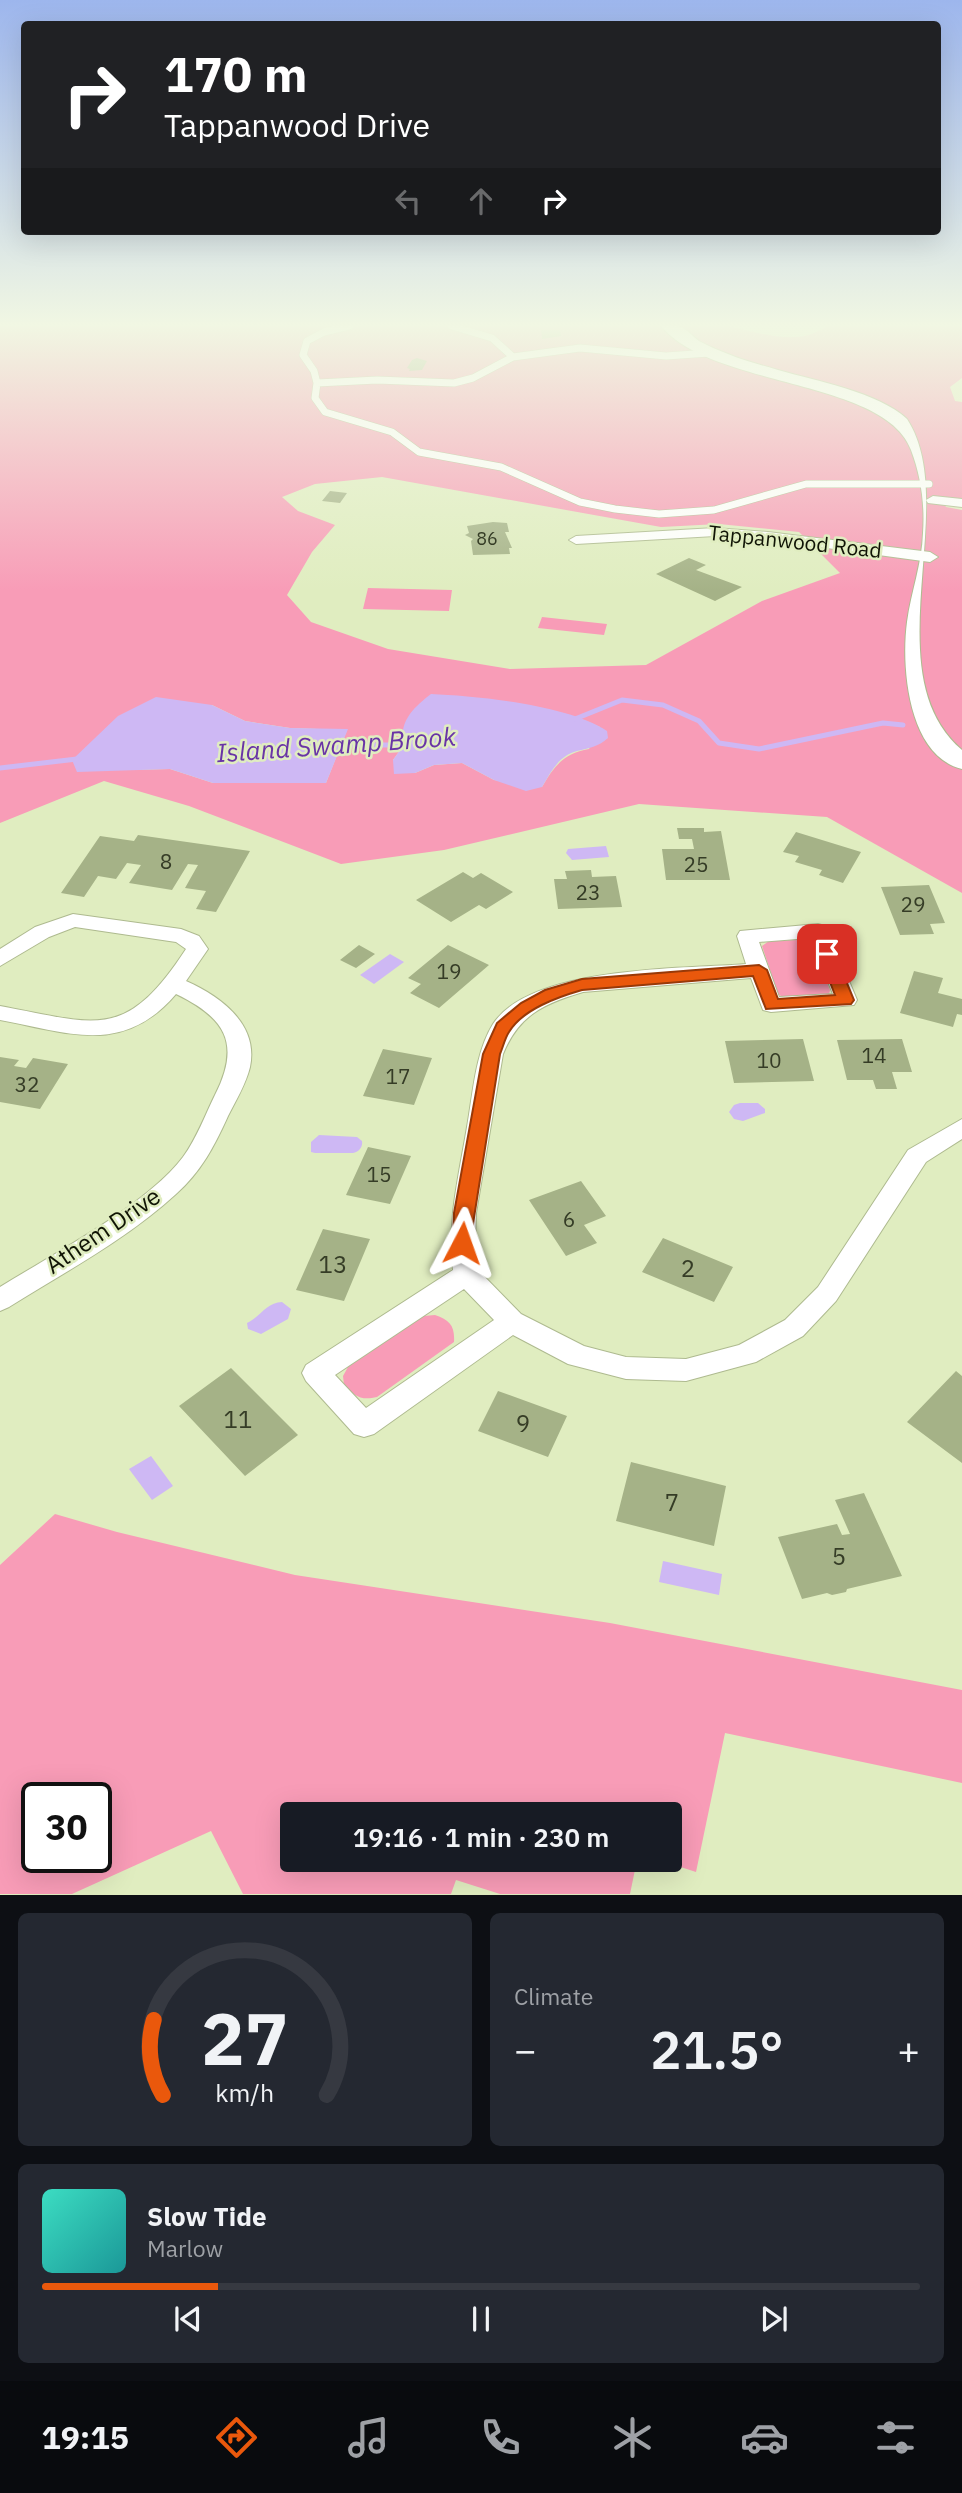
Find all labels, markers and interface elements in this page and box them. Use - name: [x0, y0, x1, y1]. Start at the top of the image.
- text: 170 m: [164, 42, 308, 105]
- icon: right: [49, 49, 140, 140]
- text: Tappanwood Drive: [164, 104, 430, 146]
- icon: left: [389, 182, 427, 220]
- icon: ahead: [462, 182, 500, 220]
- icon: right: [535, 182, 573, 220]
- street label: Tappanwood Road: [707, 518, 883, 564]
- house number: 86: [476, 527, 498, 550]
- water label: Island Swamp Brook: [215, 719, 457, 769]
- house number: 8: [160, 847, 172, 875]
- house number: 25: [683, 850, 709, 878]
- house number: 23: [575, 878, 601, 906]
- house number: 29: [900, 890, 926, 918]
- pin: [797, 924, 857, 984]
- icon: arrive: [808, 935, 846, 973]
- house number: 19: [436, 957, 462, 985]
- house number: 14: [861, 1041, 887, 1069]
- house number: 10: [756, 1046, 782, 1074]
- house number: 17: [385, 1062, 411, 1090]
- house number: 32: [14, 1070, 40, 1098]
- house number: 15: [366, 1160, 392, 1188]
- street label: Athem Drive: [38, 1180, 166, 1281]
- house number: 6: [563, 1205, 575, 1233]
- position arrow: [425, 1206, 499, 1280]
- house number: 13: [319, 1248, 347, 1280]
- house number: 2: [681, 1252, 695, 1284]
- house number: 11: [224, 1403, 252, 1435]
- house number: 9: [516, 1407, 530, 1439]
- house number: 7: [665, 1486, 679, 1518]
- house number: 5: [832, 1540, 846, 1572]
- speed limit sign: 30: [21, 1782, 112, 1873]
- text: 19:16 · 1 min · 230 m: [353, 1820, 609, 1854]
- text: Climate: [514, 1981, 593, 2011]
- text: 27: [201, 1991, 289, 2086]
- text: 21.5°: [650, 2016, 784, 2083]
- text: −: [514, 2025, 537, 2074]
- text: +: [897, 2025, 920, 2074]
- text: km/h: [216, 2076, 274, 2109]
- text: Slow Tide: [147, 2199, 267, 2233]
- text: Marlow: [147, 2233, 223, 2263]
- icon: previous: [169, 2300, 207, 2338]
- icon: pause: [462, 2300, 500, 2338]
- icon: next: [755, 2300, 793, 2338]
- icon: directions: [212, 2413, 261, 2462]
- icon: music: [344, 2413, 393, 2462]
- icon: phone: [476, 2413, 525, 2462]
- icon: climate: [608, 2413, 657, 2462]
- icon: car: [740, 2413, 789, 2462]
- icon: filters: [871, 2413, 920, 2462]
- text: 19:15: [41, 2416, 129, 2458]

